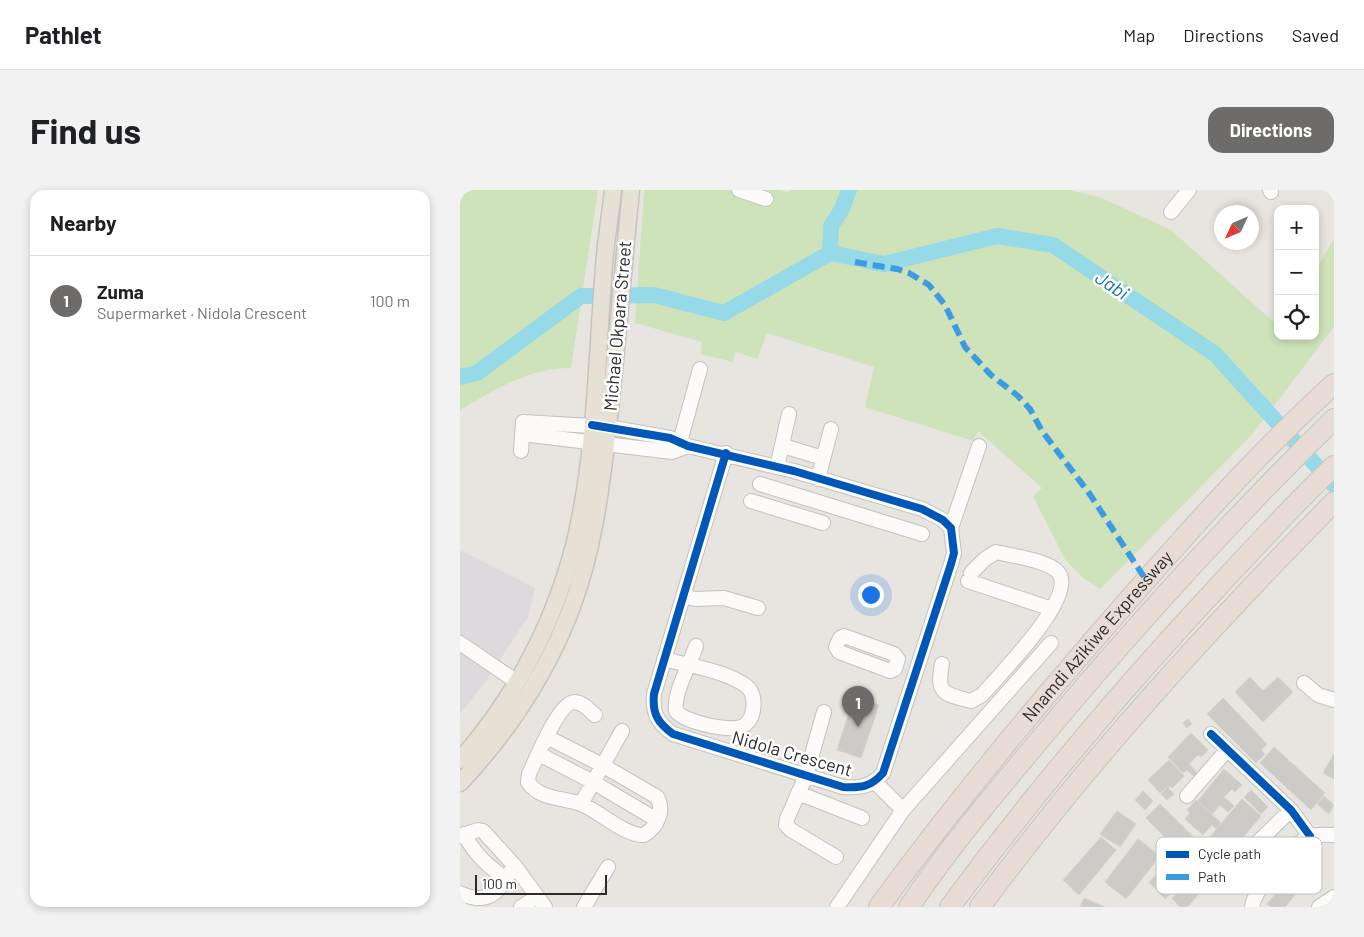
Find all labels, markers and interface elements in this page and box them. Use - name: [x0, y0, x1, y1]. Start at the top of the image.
- text: Pathlet: [25, 20, 102, 49]
- text: Map: [1123, 24, 1155, 46]
- text: Directions: [1183, 24, 1264, 46]
- text: Saved: [1292, 24, 1339, 46]
- button: Directions: [1208, 107, 1334, 153]
- text: Find us: [30, 109, 141, 151]
- north arrow: [1214, 205, 1259, 250]
- map controls: [1274, 205, 1319, 340]
- button: +: [1274, 205, 1319, 250]
- text: Nearby: [50, 210, 116, 235]
- street label: Michael Okpara Street: [599, 240, 635, 412]
- button: −: [1274, 250, 1319, 295]
- water label: Jabi: [1091, 265, 1134, 304]
- text: Zuma: [97, 280, 144, 303]
- text: 1: [63, 291, 69, 310]
- text: 100 m: [370, 291, 410, 310]
- button: locate: [1274, 295, 1319, 340]
- text: Supermarket · Nidola Crescent: [97, 303, 307, 322]
- street label: Nnamdi Azikiwe Expressway: [1017, 546, 1177, 726]
- your location: [858, 582, 884, 608]
- pin: 1: [842, 686, 874, 727]
- street label: Nidola Crescent: [730, 725, 855, 781]
- legend: [1156, 837, 1322, 894]
- text: Cycle path: [1198, 845, 1261, 862]
- text: Path: [1198, 868, 1226, 885]
- scale bar: [475, 872, 608, 895]
- text: 100 m: [482, 875, 517, 892]

